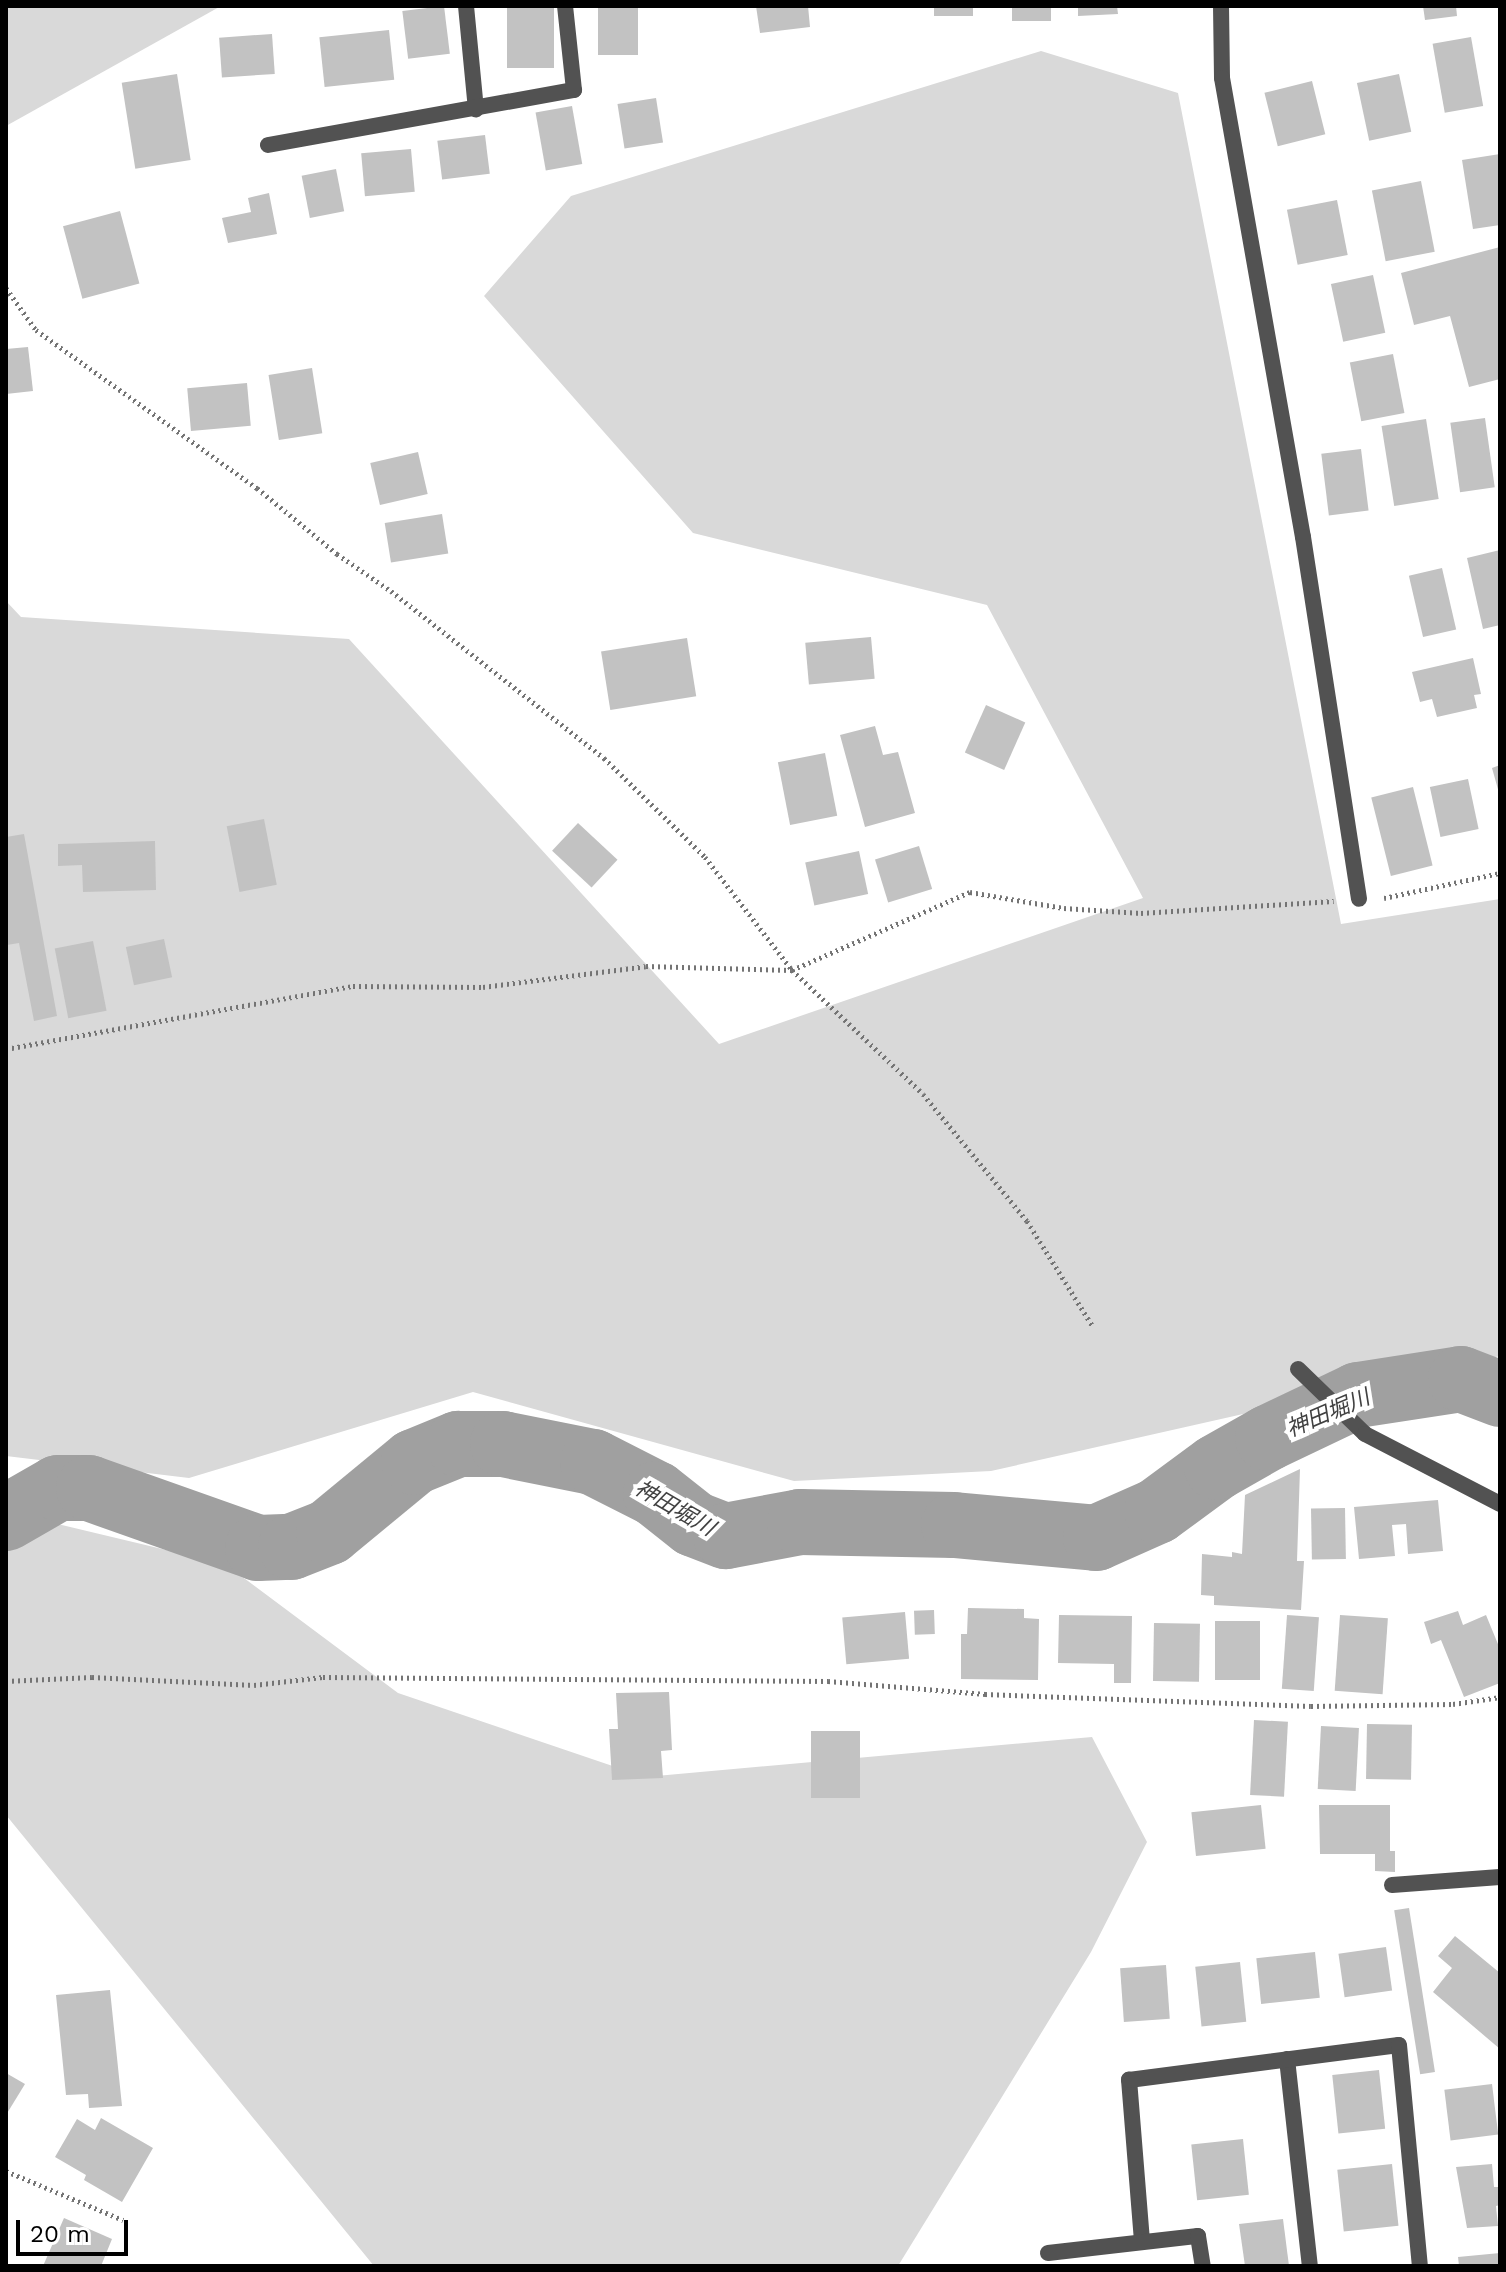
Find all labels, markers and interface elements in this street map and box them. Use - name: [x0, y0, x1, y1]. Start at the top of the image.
- water label: 神田堀川: [1282, 1384, 1374, 1442]
- water label: 神田堀川: [630, 1475, 720, 1541]
- scale bar: [20, 2204, 132, 2254]
- text: 20 m: [30, 2220, 90, 2248]

